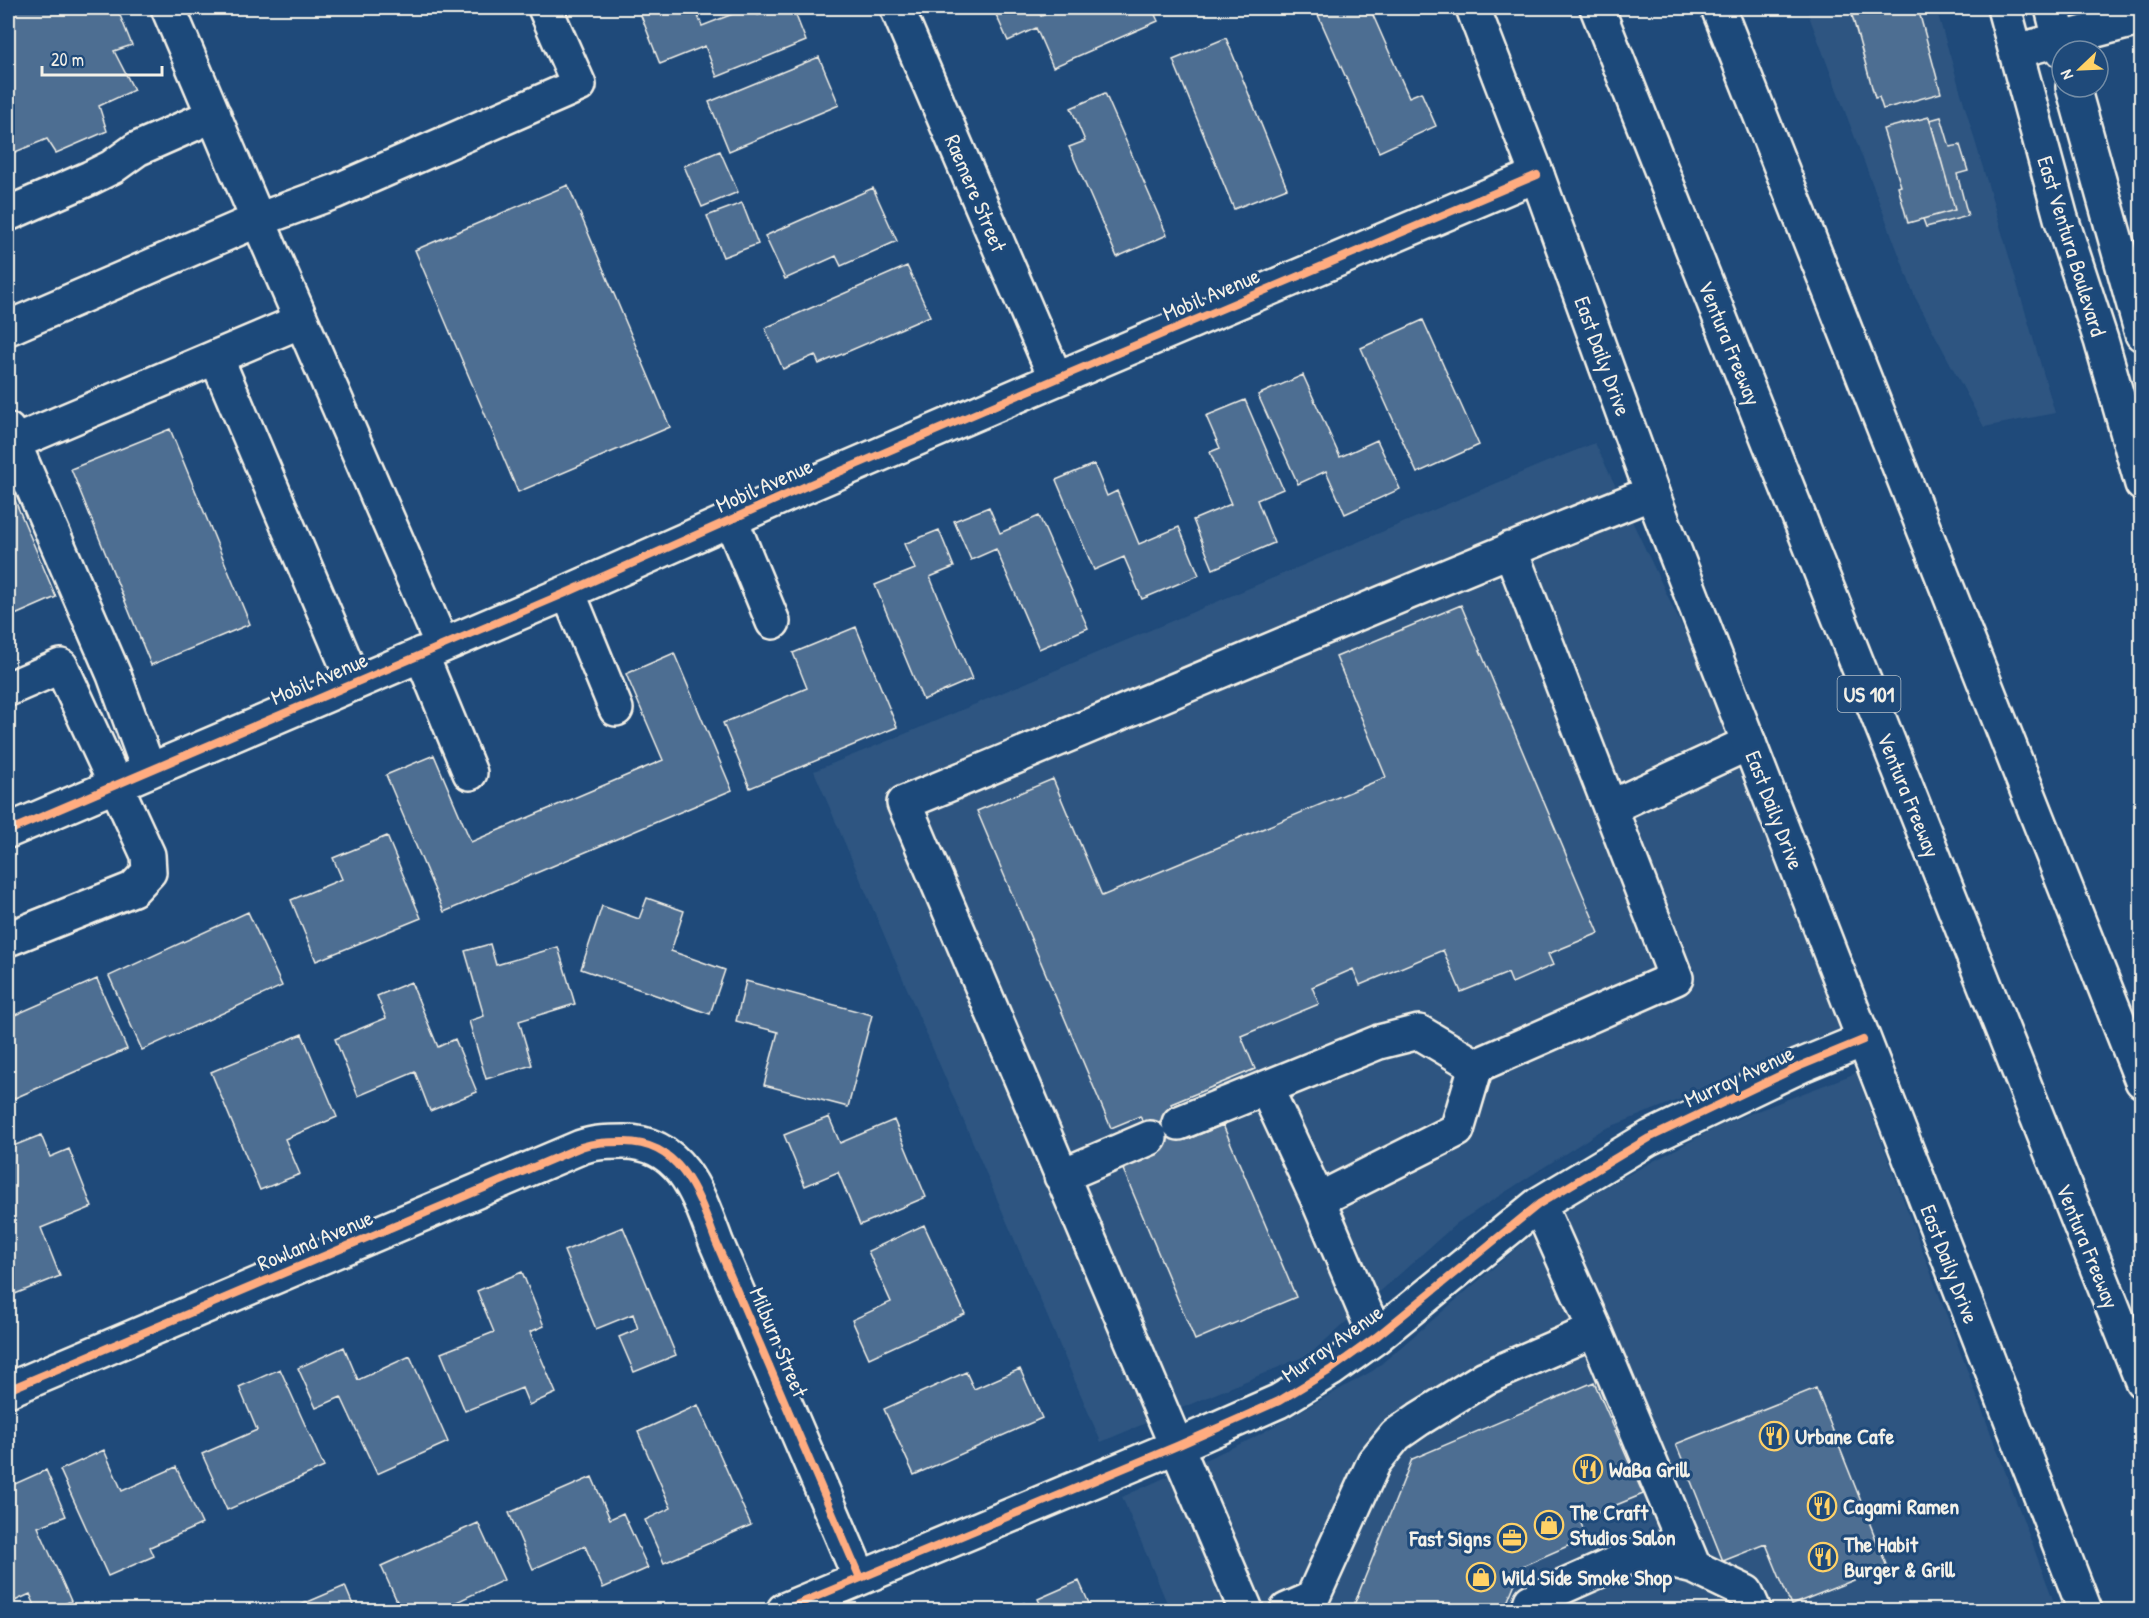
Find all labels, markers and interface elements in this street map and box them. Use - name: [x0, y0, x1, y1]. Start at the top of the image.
- scale bar: [42, 39, 162, 77]
- north arrow: [2050, 39, 2110, 99]
- text: 20 m: [51, 47, 84, 72]
- text: N: [2054, 66, 2078, 83]
- street label: Raemere Street: [938, 130, 1014, 257]
- street label: East Ventura Boulevard: [2030, 152, 2114, 340]
- street label: Mobil Avenue: [1158, 260, 1264, 328]
- street label: Ventura Freeway: [1691, 276, 1769, 410]
- street label: East Daily Drive: [1568, 292, 1639, 420]
- street label: Mobil Avenue: [711, 450, 817, 520]
- street label: Mobil Avenue: [266, 644, 372, 712]
- road number: US 101: [1838, 676, 1900, 712]
- street label: Ventura Freeway: [1870, 728, 1948, 862]
- street label: East Daily Drive: [1739, 746, 1812, 874]
- street label: Murray Avenue: [1679, 1037, 1799, 1114]
- street label: Ventura Freeway: [2049, 1179, 2127, 1313]
- street label: East Daily Drive: [1914, 1200, 1987, 1328]
- street label: Rowland Avenue: [253, 1202, 378, 1278]
- street label: Milburn Street: [742, 1283, 816, 1402]
- street label: Murray Avenue: [1275, 1297, 1389, 1389]
- restaurant icon: Urbane Cafe: [1758, 1420, 1790, 1452]
- place label: Urbane Cafe: [1795, 1421, 1895, 1451]
- restaurant icon: WaBa Grill: [1572, 1453, 1604, 1485]
- place label: WaBa Grill: [1609, 1454, 1690, 1484]
- restaurant icon: Cagami Ramen: [1806, 1490, 1838, 1522]
- place label: Cagami Ramen: [1843, 1491, 1959, 1522]
- place label: The Craft Studios Salon: [1569, 1497, 1676, 1552]
- shop icon: The Craft Studios Salon: [1533, 1509, 1565, 1541]
- office icon: Fast Signs: [1496, 1522, 1528, 1554]
- place label: Fast Signs: [1409, 1523, 1492, 1554]
- place label: The Habit Burger & Grill: [1843, 1529, 1955, 1585]
- restaurant icon: The Habit Burger & Grill: [1807, 1541, 1839, 1573]
- shop icon: Wild Side Smoke Shop: [1465, 1561, 1497, 1593]
- place label: Wild Side Smoke Shop: [1502, 1562, 1672, 1593]

